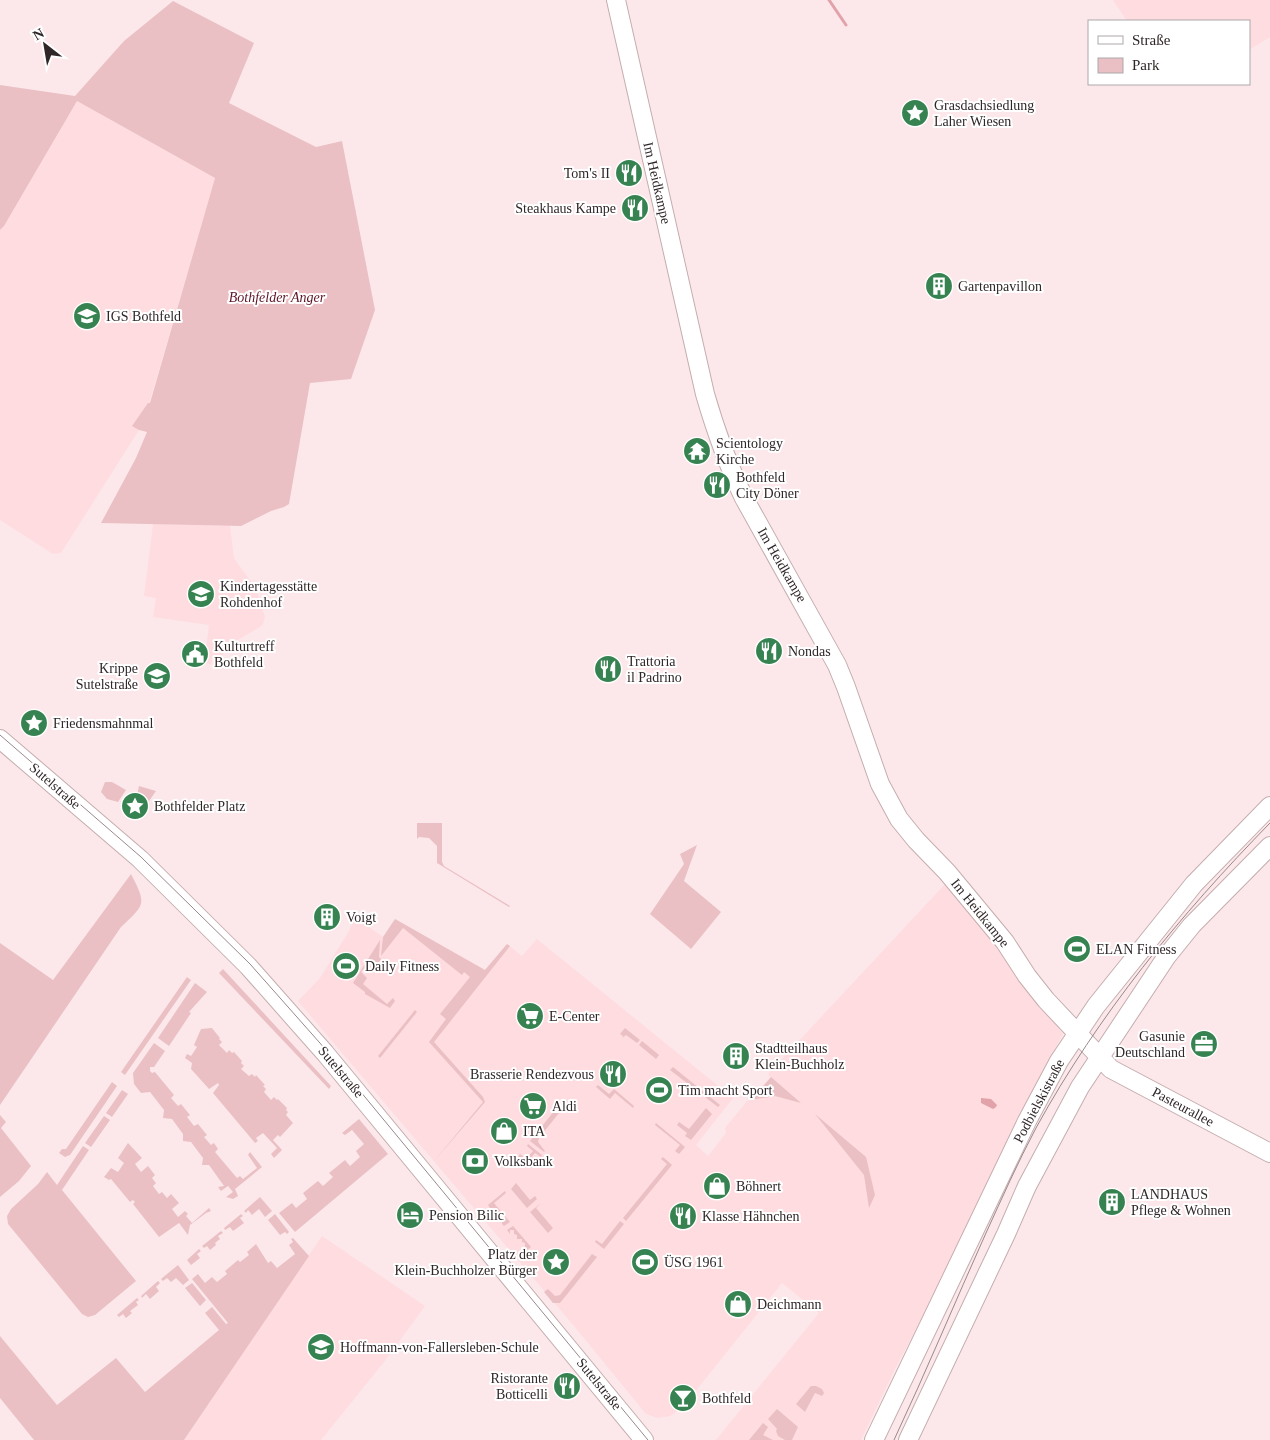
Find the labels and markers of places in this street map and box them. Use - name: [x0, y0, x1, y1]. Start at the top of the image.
- place icon: Grasdachsiedlung Laher Wiesen: [900, 98, 930, 128]
- place label: Grasdachsiedlung Laher Wiesen: [934, 98, 1034, 129]
- restaurant icon: Tom's II: [614, 158, 644, 188]
- place label: Tom's II: [564, 166, 610, 181]
- restaurant icon: Steakhaus Kampe: [620, 193, 650, 223]
- place label: Steakhaus Kampe: [515, 201, 616, 216]
- building icon: Gartenpavillon: [924, 271, 954, 301]
- place label: Gartenpavillon: [958, 279, 1042, 294]
- school or university icon: IGS Bothfeld: [72, 301, 102, 331]
- place label: IGS Bothfeld: [106, 309, 181, 324]
- temple icon: Scientology Kirche: [682, 436, 712, 466]
- place label: Scientology Kirche: [716, 436, 783, 467]
- restaurant icon: Bothfeld City Döner: [702, 470, 732, 500]
- place label: Bothfeld City Döner: [736, 470, 799, 501]
- school or university icon: Kindertagesstätte Rohdenhof: [186, 579, 216, 609]
- place label: Kindertagesstätte Rohdenhof: [220, 579, 317, 610]
- restaurant icon: Nondas: [754, 636, 784, 666]
- public building icon: Kulturtreff Bothfeld: [180, 639, 210, 669]
- place label: Kulturtreff Bothfeld: [214, 639, 275, 670]
- place label: Nondas: [788, 644, 831, 659]
- restaurant icon: Trattoria il Padrino: [593, 654, 623, 684]
- place label: Trattoria il Padrino: [627, 654, 682, 685]
- place label: Krippe Sutelstraße: [76, 661, 138, 692]
- school or university icon: Krippe Sutelstraße: [142, 661, 172, 691]
- place icon: Friedensmahnmal: [19, 708, 49, 738]
- place label: Friedensmahnmal: [53, 716, 153, 731]
- place icon: Bothfelder Platz: [120, 791, 150, 821]
- place label: Bothfelder Platz: [154, 799, 245, 814]
- building icon: Voigt: [312, 902, 342, 932]
- place label: Voigt: [346, 910, 376, 925]
- sports icon: ELAN Fitness: [1062, 934, 1092, 964]
- place label: ELAN Fitness: [1096, 942, 1177, 957]
- sports icon: Daily Fitness: [331, 951, 361, 981]
- place label: Daily Fitness: [365, 959, 439, 974]
- supermarket icon: E-Center: [515, 1001, 545, 1031]
- place label: E-Center: [549, 1009, 600, 1024]
- place label: Gasunie Deutschland: [1115, 1029, 1185, 1060]
- office icon: Gasunie Deutschland: [1189, 1029, 1219, 1059]
- building icon: Stadtteilhaus Klein-Buchholz: [721, 1041, 751, 1071]
- place label: Stadtteilhaus Klein-Buchholz: [755, 1041, 844, 1072]
- restaurant icon: Brasserie Rendezvous: [598, 1059, 628, 1089]
- place label: Brasserie Rendezvous: [470, 1067, 594, 1082]
- sports icon: Tim macht Sport: [644, 1075, 674, 1105]
- place label: Tim macht Sport: [678, 1083, 772, 1098]
- supermarket icon: Aldi: [518, 1091, 548, 1121]
- place label: Aldi: [552, 1099, 577, 1114]
- shop icon: ITA: [489, 1116, 519, 1146]
- place label: ITA: [523, 1124, 546, 1139]
- bank icon: Volksbank: [460, 1146, 490, 1176]
- place label: Volksbank: [494, 1154, 553, 1169]
- shop icon: Böhnert: [702, 1171, 732, 1201]
- place label: Böhnert: [736, 1179, 781, 1194]
- building icon: LANDHAUS Pflege & Wohnen: [1097, 1187, 1127, 1217]
- place label: LANDHAUS Pflege & Wohnen: [1131, 1187, 1231, 1218]
- hotel icon: Pension Bilic: [395, 1200, 425, 1230]
- restaurant icon: Klasse Hähnchen: [668, 1201, 698, 1231]
- place label: Pension Bilic: [429, 1208, 504, 1223]
- place label: Klasse Hähnchen: [702, 1209, 800, 1224]
- place label: Platz der Klein-Buchholzer Bürger: [395, 1247, 537, 1278]
- place icon: Platz der Klein-Buchholzer Bürger: [541, 1247, 571, 1277]
- sports icon: ÜSG 1961: [630, 1247, 660, 1277]
- place label: ÜSG 1961: [664, 1254, 724, 1270]
- shop icon: Deichmann: [723, 1289, 753, 1319]
- place label: Deichmann: [757, 1297, 822, 1312]
- school or university icon: Hoffmann-von-Fallersleben-Schule: [306, 1332, 336, 1362]
- place label: Hoffmann-von-Fallersleben-Schule: [340, 1340, 539, 1355]
- place label: Ristorante Botticelli: [490, 1371, 548, 1402]
- restaurant icon: Ristorante Botticelli: [552, 1371, 582, 1401]
- bar icon: Bothfeld: [668, 1383, 698, 1413]
- place label: Bothfeld: [702, 1391, 751, 1406]

